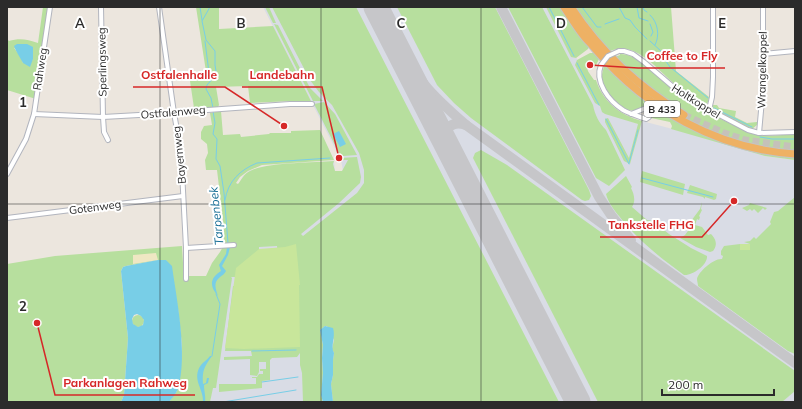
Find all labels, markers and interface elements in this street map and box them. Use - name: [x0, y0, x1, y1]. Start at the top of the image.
- text: A: [75, 15, 85, 31]
- text: B: [237, 15, 246, 31]
- text: C: [397, 15, 406, 31]
- text: D: [556, 15, 566, 31]
- text: E: [718, 15, 726, 31]
- street label: Sperlingsweg: [94, 27, 110, 97]
- street label: Wrangelkoppel: [754, 31, 770, 109]
- callout: Coffee to Fly: [638, 44, 725, 68]
- street label: Rahweg: [30, 47, 50, 91]
- text: Coffee to Fly: [646, 48, 718, 63]
- callout: Ostfalenhalle: [133, 63, 225, 87]
- callout: Landebahn: [242, 63, 322, 87]
- text: Ostfalenhalle: [141, 67, 218, 82]
- text: Landebahn: [250, 67, 314, 82]
- street label: Holtkoppel: [669, 81, 723, 121]
- text: 1: [19, 94, 27, 110]
- road number: B 433: [644, 101, 680, 117]
- street label: Ostfalenweg: [140, 102, 206, 122]
- street label: Bayernweg: [169, 125, 189, 185]
- water label: Tarpenbek: [205, 185, 227, 246]
- street label: Gotenweg: [68, 197, 122, 217]
- callout: Tankstelle FHG: [600, 213, 702, 237]
- text: Tankstelle FHG: [608, 217, 694, 232]
- text: 2: [19, 298, 27, 314]
- callout: Parkanlagen Rahweg: [55, 371, 195, 395]
- scale bar: [662, 371, 774, 397]
- text: Parkanlagen Rahweg: [63, 375, 187, 390]
- text: 200 m: [668, 377, 703, 392]

